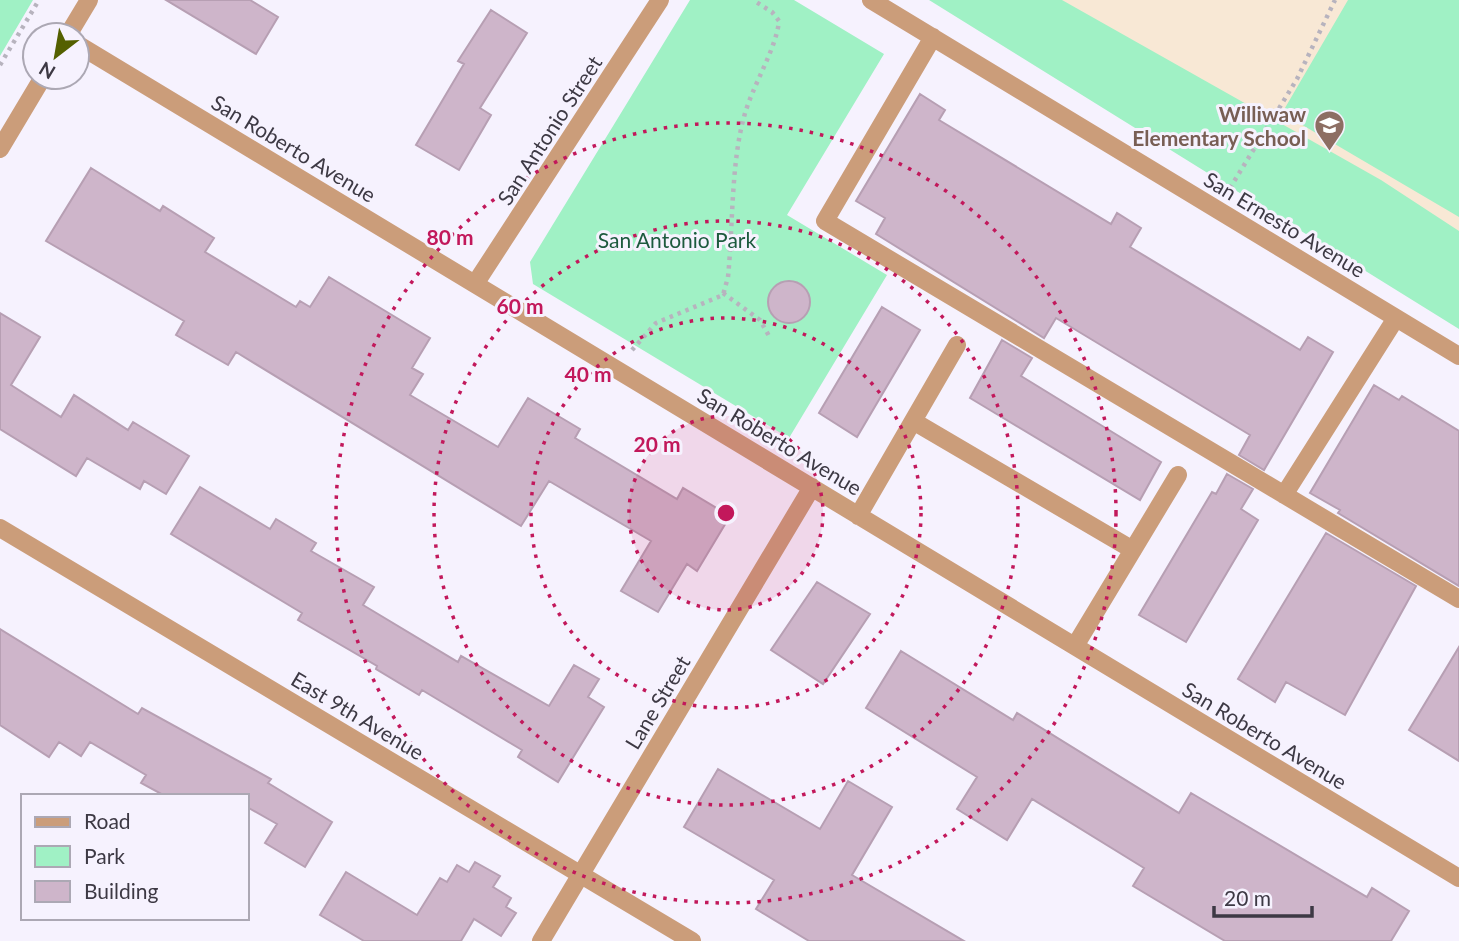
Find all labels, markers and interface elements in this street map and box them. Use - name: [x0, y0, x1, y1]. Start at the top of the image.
- north arrow: [21, 21, 91, 91]
- street label: San Antonio Street: [492, 50, 607, 209]
- text: N: [35, 57, 59, 85]
- street label: San Roberto Avenue: [207, 89, 381, 207]
- place label: Williwaw Elementary School: [1132, 101, 1306, 150]
- school or university icon: Williwaw Elementary School: [1312, 108, 1346, 152]
- street label: San Ernesto Avenue: [1200, 166, 1370, 282]
- text: 80 m: [426, 224, 474, 249]
- park label: San Antonio Park: [598, 227, 756, 252]
- text: 60 m: [496, 293, 544, 318]
- text: 40 m: [564, 361, 612, 386]
- street label: San Roberto Avenue: [693, 382, 867, 500]
- text: 20 m: [633, 431, 681, 456]
- centre of rings: [714, 501, 738, 525]
- street label: Lane Street: [619, 650, 695, 753]
- street label: East 9th Avenue: [287, 666, 429, 764]
- street label: San Roberto Avenue: [1178, 676, 1352, 794]
- legend: [21, 794, 248, 920]
- text: Road: [84, 808, 131, 833]
- text: Park: [84, 843, 125, 868]
- scale bar: [1214, 874, 1312, 918]
- text: Building: [84, 878, 159, 903]
- text: 20 m: [1224, 885, 1271, 910]

